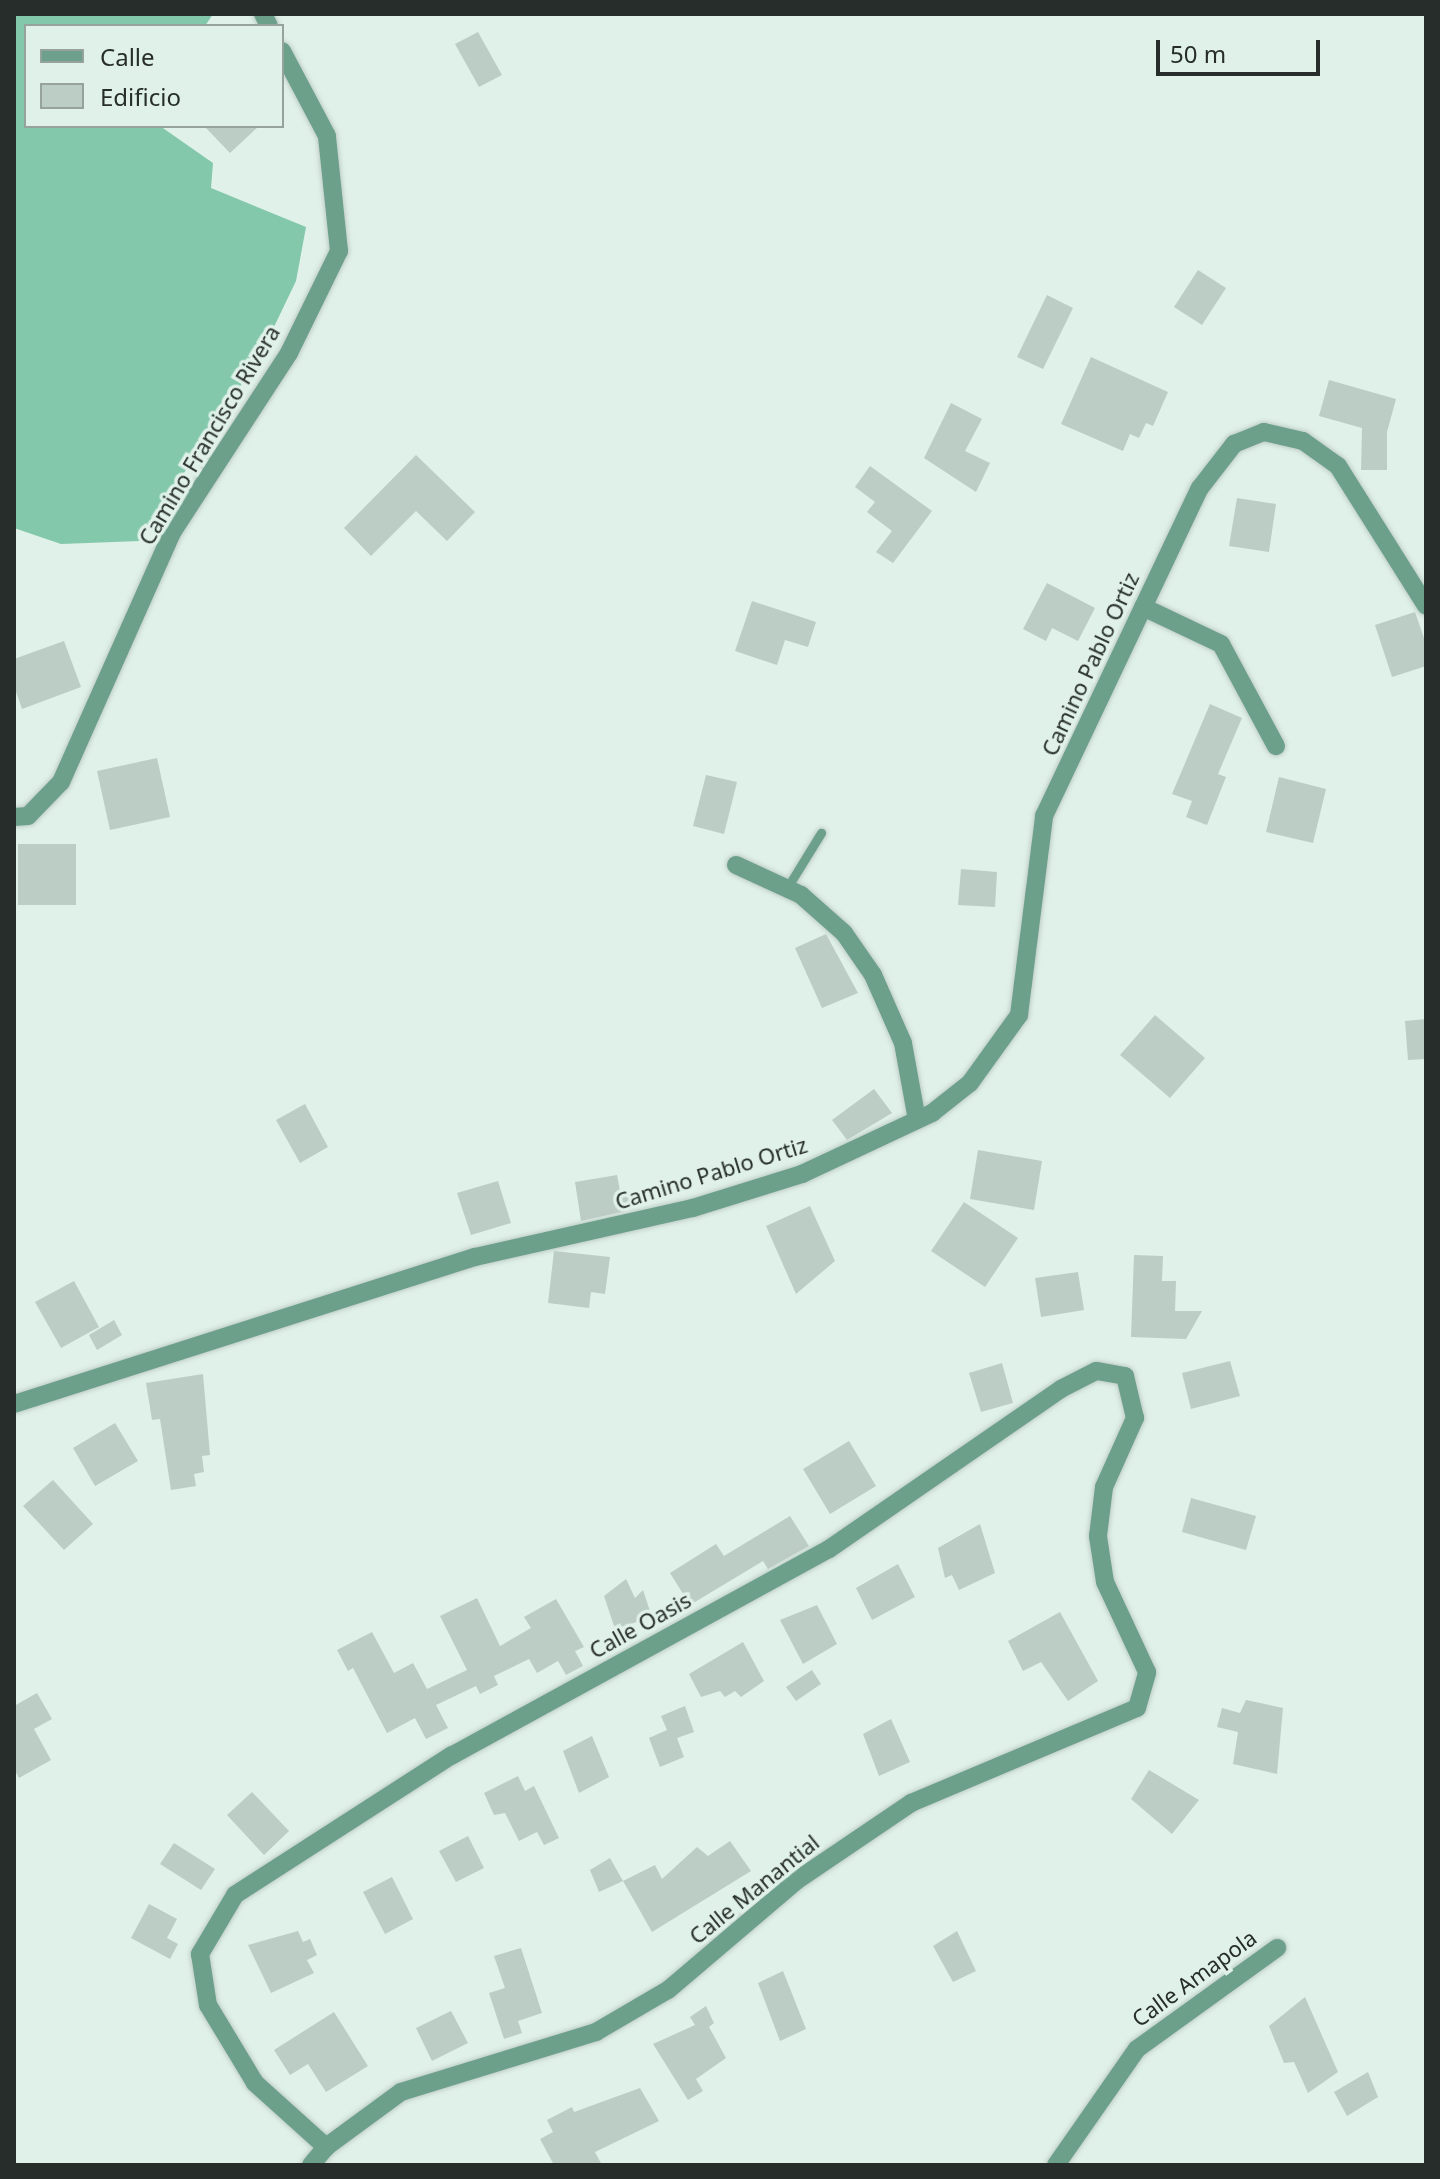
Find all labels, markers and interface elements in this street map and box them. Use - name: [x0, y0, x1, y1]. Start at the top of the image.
- legend: [24, 24, 284, 128]
- scale bar: [1160, 24, 1324, 74]
- text: 50 m: [1170, 37, 1226, 70]
- text: Calle: [100, 40, 155, 73]
- text: Edificio: [100, 80, 181, 113]
- street label: Camino Francisco Rivera: [133, 320, 285, 550]
- street label: Camino Pablo Ortiz: [1036, 568, 1144, 760]
- street label: Camino Pablo Ortiz: [612, 1131, 810, 1215]
- street label: Calle Oasis: [585, 1586, 695, 1664]
- street label: Calle Manantial: [684, 1829, 824, 1949]
- street label: Calle Amapola: [1127, 1924, 1261, 2032]

